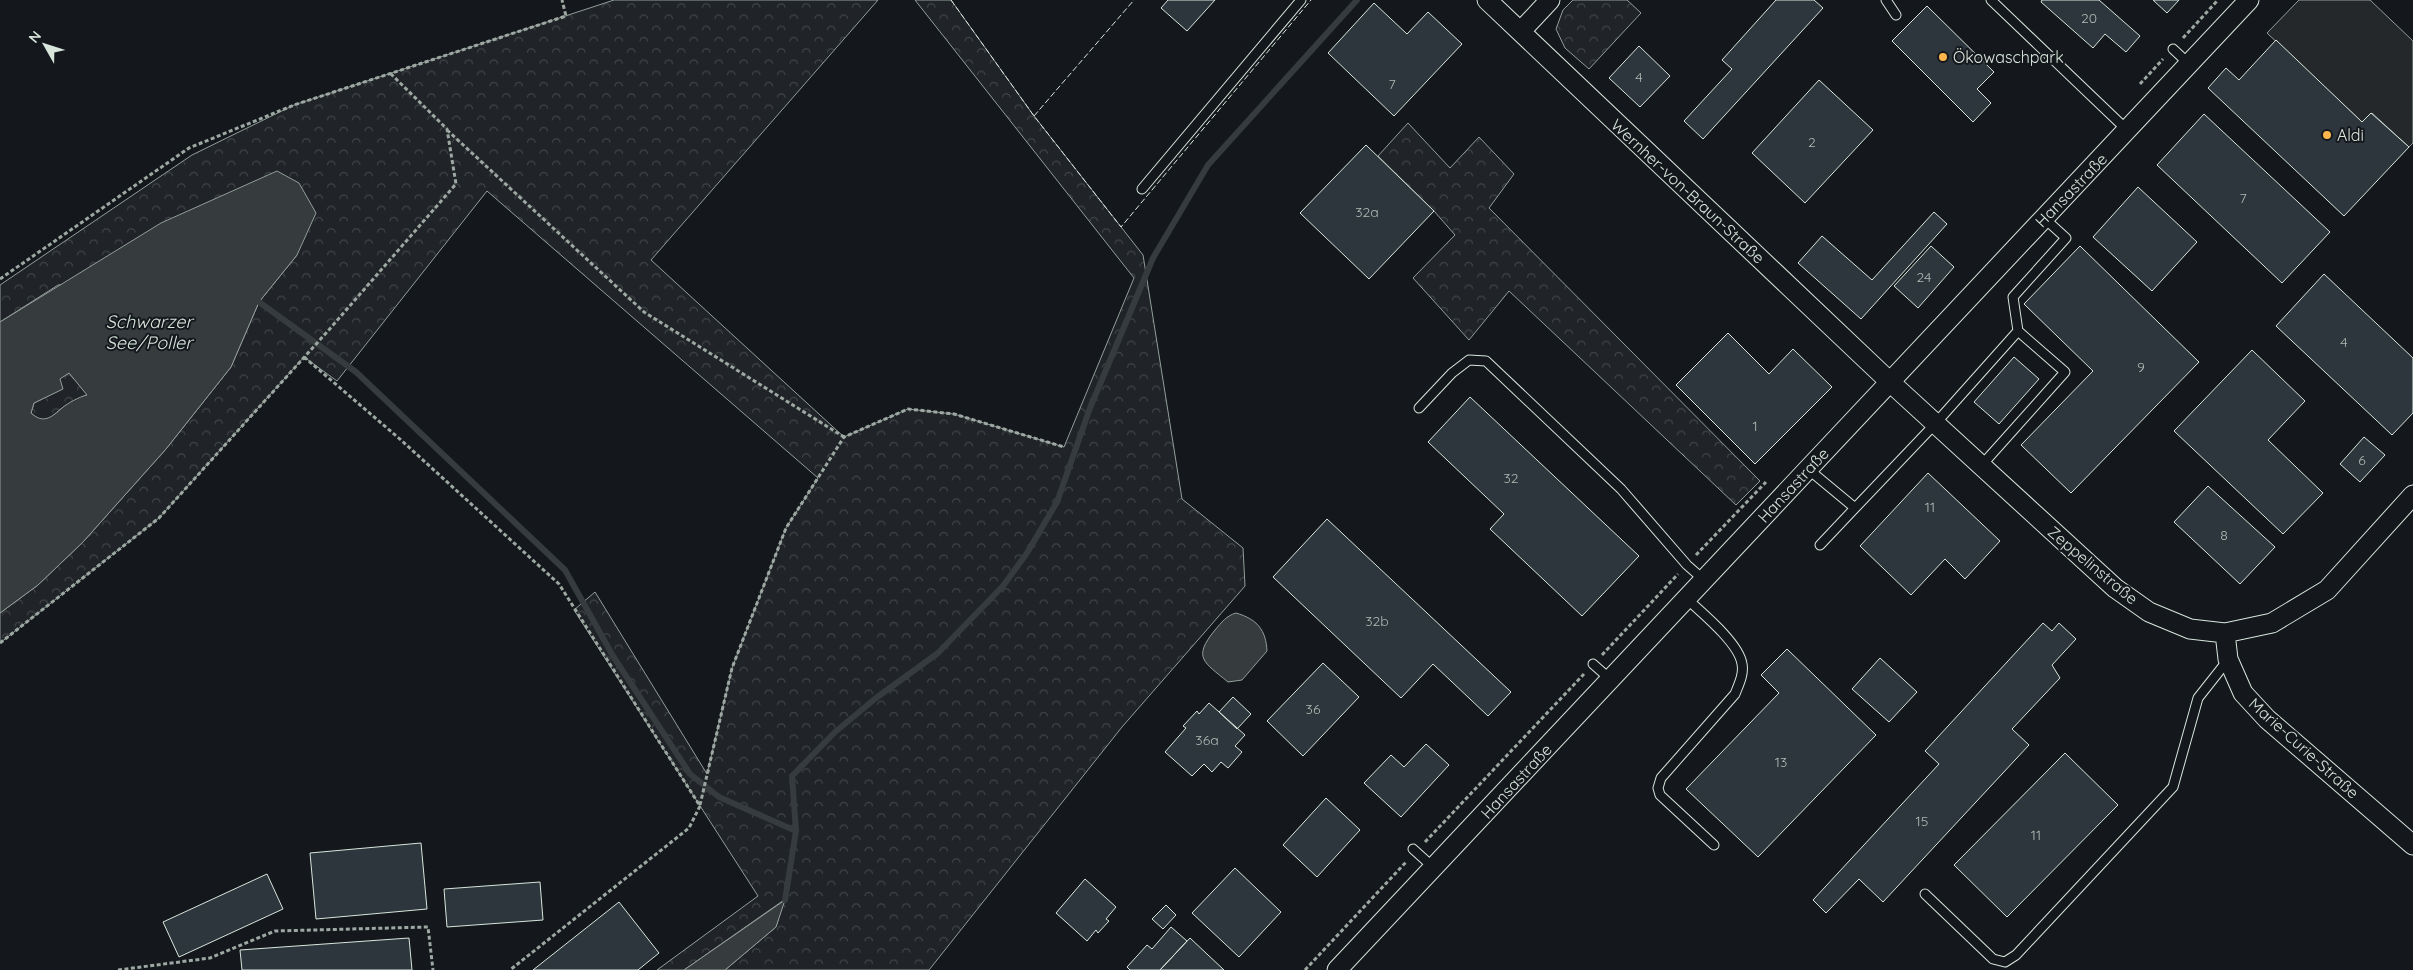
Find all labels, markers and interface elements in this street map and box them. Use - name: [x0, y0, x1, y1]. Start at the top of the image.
- house number: 20: [2081, 9, 2097, 27]
- north arrow: [20, 20, 70, 70]
- text: N: [25, 27, 45, 46]
- place label: Ökowaschpark: [1953, 47, 2064, 67]
- marker: Ökowaschpark: [1937, 51, 1949, 63]
- house number: 4: [1635, 68, 1643, 86]
- house number: 7: [1388, 75, 1396, 93]
- street label: Wernher-von-Braun-Straße: [1607, 114, 1769, 268]
- place label: Aldi: [2337, 125, 2364, 145]
- marker: Aldi: [2321, 129, 2333, 141]
- house number: 2: [1808, 133, 1816, 151]
- street label: Hansastraße: [2031, 149, 2111, 231]
- house number: 7: [2239, 189, 2247, 207]
- house number: 32a: [1355, 203, 1379, 221]
- house number: 24: [1917, 268, 1931, 286]
- water label: Schwarzer See/Poller: [106, 310, 194, 354]
- house number: 4: [2340, 333, 2348, 351]
- house number: 9: [2137, 358, 2145, 376]
- house number: 1: [1752, 417, 1758, 435]
- street label: Hansastraße: [1753, 443, 1833, 527]
- house number: 6: [2358, 451, 2366, 469]
- house number: 32: [1503, 469, 1519, 487]
- house number: 11: [1925, 498, 1935, 516]
- street label: Zeppelinstraße: [2044, 522, 2142, 608]
- house number: 8: [2220, 526, 2228, 544]
- house number: 32b: [1365, 612, 1389, 630]
- street label: Marie-Curie-Straße: [2245, 693, 2363, 803]
- house number: 36: [1306, 700, 1321, 718]
- house number: 36a: [1195, 731, 1219, 749]
- street label: Hansastraße: [1476, 739, 1556, 823]
- house number: 13: [1775, 753, 1787, 771]
- house number: 15: [1916, 812, 1928, 830]
- house number: 11: [2031, 826, 2041, 844]

